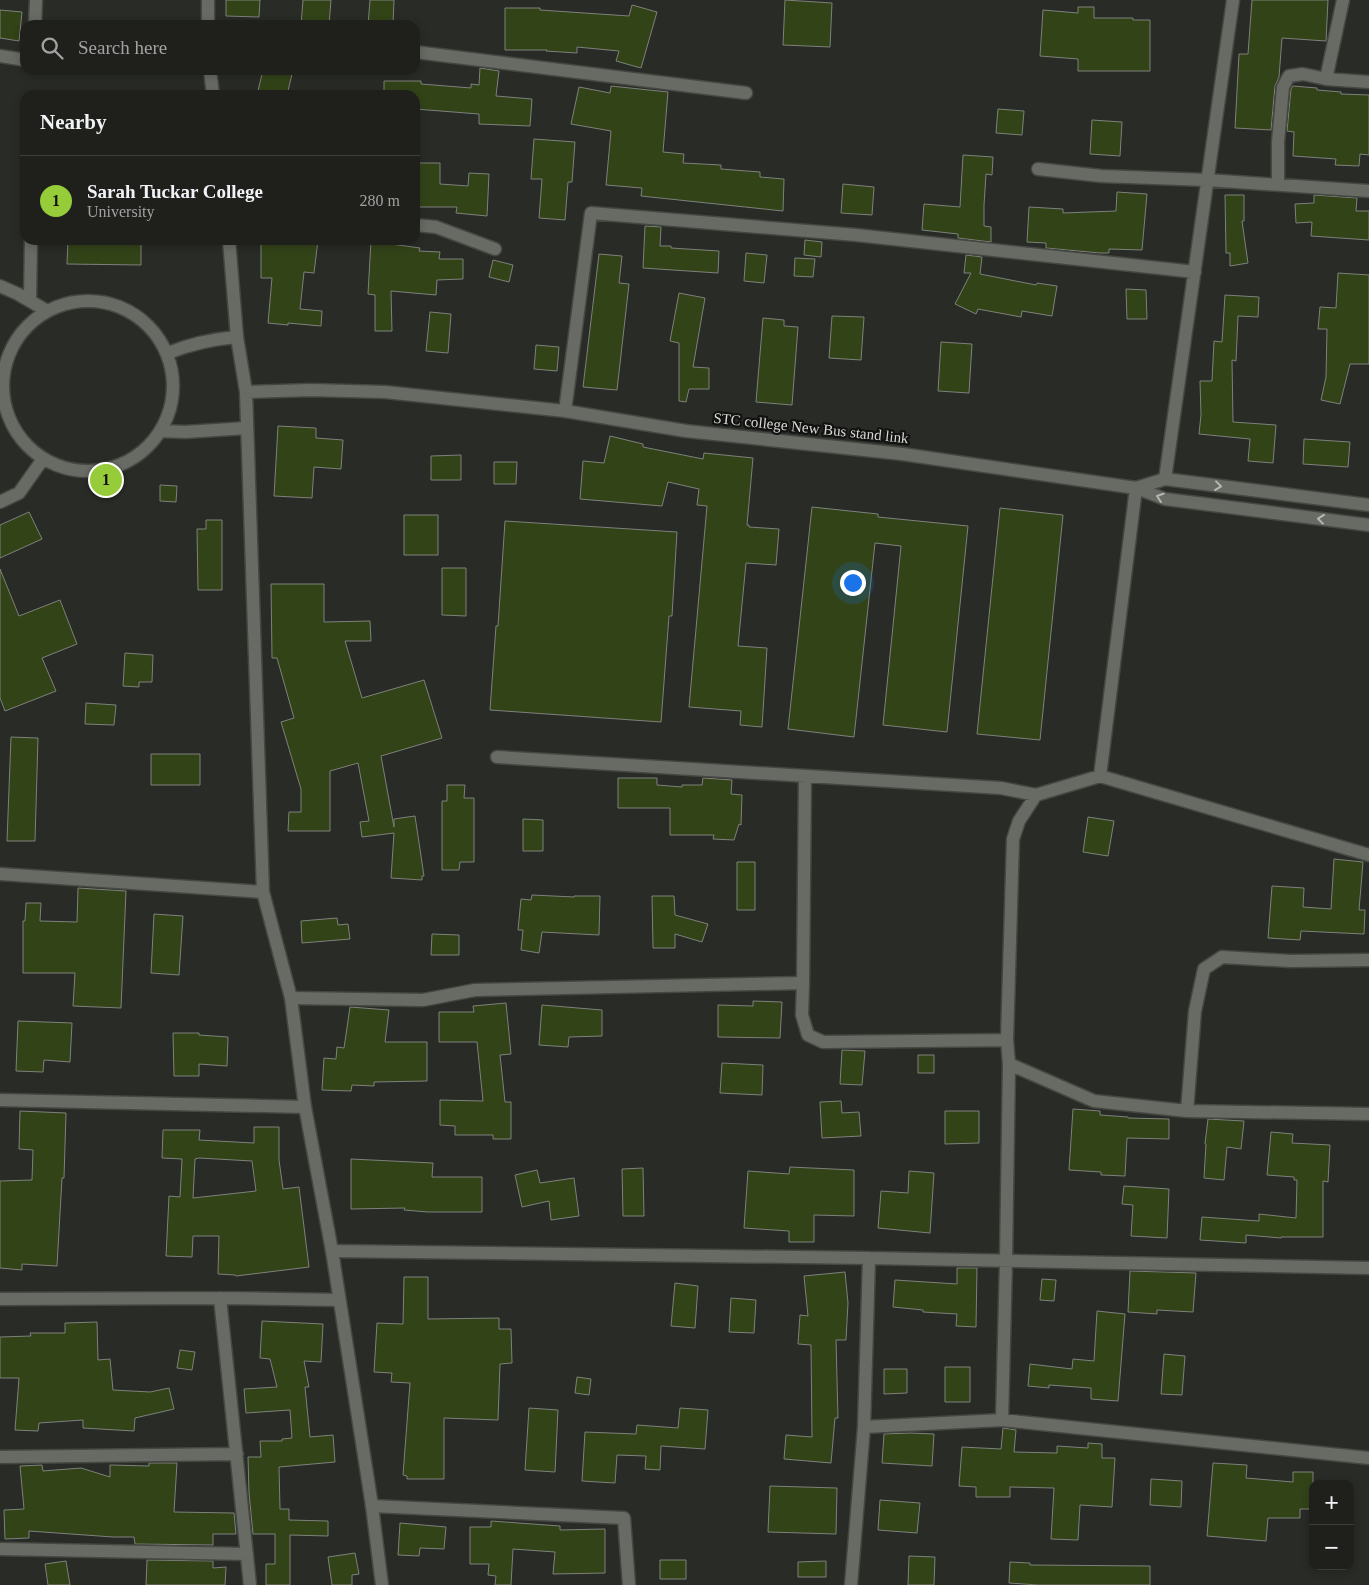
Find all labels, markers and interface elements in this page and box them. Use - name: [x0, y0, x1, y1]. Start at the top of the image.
- search box: [20, 20, 420, 75]
- icon: search: [38, 34, 66, 62]
- text: Search here: [78, 37, 167, 58]
- text: Nearby: [40, 110, 107, 134]
- text: Sarah Tuckar College: [87, 181, 263, 202]
- text: 1: [52, 192, 60, 209]
- text: 280 m: [360, 192, 400, 209]
- text: University: [87, 203, 155, 220]
- street label: STC college New Bus stand link: [713, 410, 910, 446]
- pin: 1: [90, 461, 122, 499]
- one-way arrow: [1214, 480, 1222, 491]
- one-way arrow: [1156, 493, 1165, 503]
- one-way arrow: [1316, 514, 1324, 525]
- your location: [840, 570, 866, 596]
- map controls: [1309, 1480, 1354, 1570]
- button: +: [1309, 1480, 1354, 1525]
- button: −: [1309, 1525, 1354, 1570]

